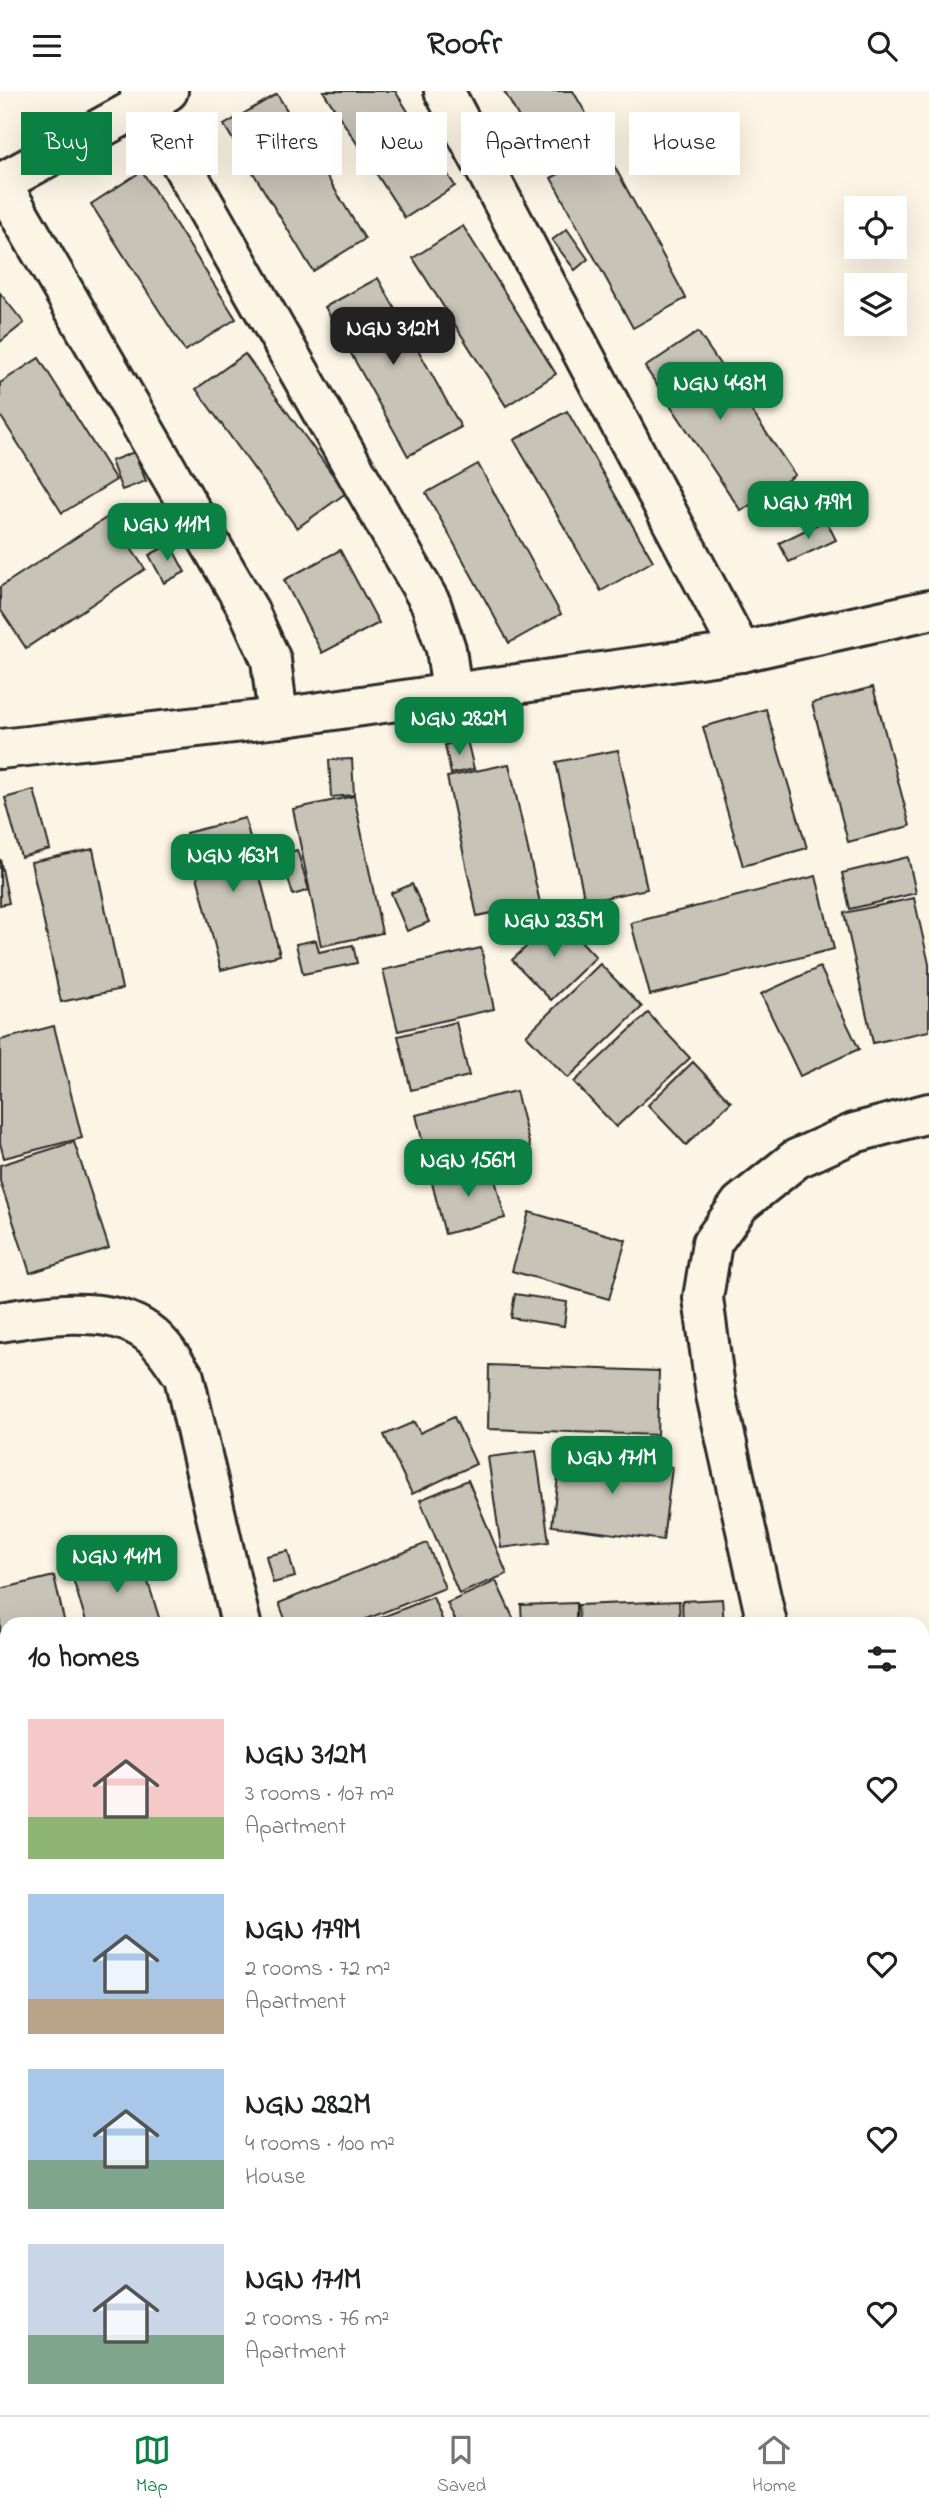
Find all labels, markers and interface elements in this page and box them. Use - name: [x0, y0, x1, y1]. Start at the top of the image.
- text: Roofr: [427, 22, 502, 69]
- icon: menu: [28, 27, 66, 65]
- icon: search: [863, 27, 901, 65]
- chip: Buy: [21, 112, 112, 175]
- chip: Rent: [126, 112, 218, 175]
- chip: Filters: [232, 112, 342, 175]
- chip: New: [356, 112, 447, 175]
- chip: Apartment: [461, 112, 615, 175]
- chip: House: [629, 112, 740, 175]
- map controls: [844, 196, 907, 336]
- button: locate: [844, 196, 907, 259]
- button: layers: [844, 273, 907, 336]
- pin: NGN 312M: [321, 307, 465, 367]
- text: NGN 312M: [346, 313, 440, 346]
- pin: NGN 443M: [648, 363, 792, 422]
- text: NGN 443M: [673, 368, 767, 401]
- pin: NGN 179M: [736, 482, 880, 541]
- text: NGN 179M: [764, 487, 852, 520]
- pin: NGN 111M: [95, 503, 239, 563]
- text: NGN 111M: [123, 509, 211, 542]
- pin: NGN 282M: [387, 697, 531, 757]
- text: NGN 282M: [411, 703, 507, 736]
- pin: NGN 163M: [161, 835, 305, 894]
- text: NGN 163M: [187, 840, 279, 873]
- pin: NGN 235M: [482, 899, 626, 959]
- text: NGN 235M: [504, 905, 604, 938]
- pin: NGN 156M: [396, 1139, 540, 1199]
- text: NGN 156M: [420, 1145, 516, 1178]
- pin: NGN 171M: [540, 1437, 684, 1496]
- text: NGN 171M: [567, 1442, 657, 1475]
- pin: NGN 141M: [45, 1535, 189, 1595]
- text: NGN 141M: [72, 1541, 162, 1574]
- text: 10 homes: [28, 1637, 140, 1681]
- icon: filters: [863, 1640, 901, 1678]
- text: NGN 312M: [245, 1734, 367, 1778]
- icon: home: [84, 1747, 168, 1831]
- icon: heart: [863, 1770, 901, 1808]
- text: 3 rooms · 107 m²: [245, 1778, 394, 1811]
- text: Apartment: [245, 1811, 346, 1844]
- text: NGN 179M: [245, 1909, 361, 1953]
- icon: home: [84, 1922, 168, 2006]
- icon: heart: [863, 1945, 901, 1983]
- text: 2 rooms · 72 m²: [245, 1953, 391, 1986]
- text: Apartment: [245, 1986, 346, 2019]
- text: NGN 282M: [245, 2084, 371, 2128]
- icon: home: [84, 2097, 168, 2181]
- icon: heart: [863, 2120, 901, 2158]
- text: 4 rooms · 100 m²: [245, 2128, 395, 2161]
- text: House: [245, 2161, 305, 2194]
- text: NGN 171M: [245, 2259, 361, 2303]
- icon: home: [84, 2272, 168, 2356]
- icon: heart: [863, 2295, 901, 2333]
- text: 2 rooms · 76 m²: [245, 2303, 389, 2336]
- text: Apartment: [245, 2336, 346, 2369]
- tab: Map: [133, 2431, 171, 2500]
- tab: Saved: [437, 2431, 486, 2500]
- tab: Home: [752, 2431, 796, 2500]

